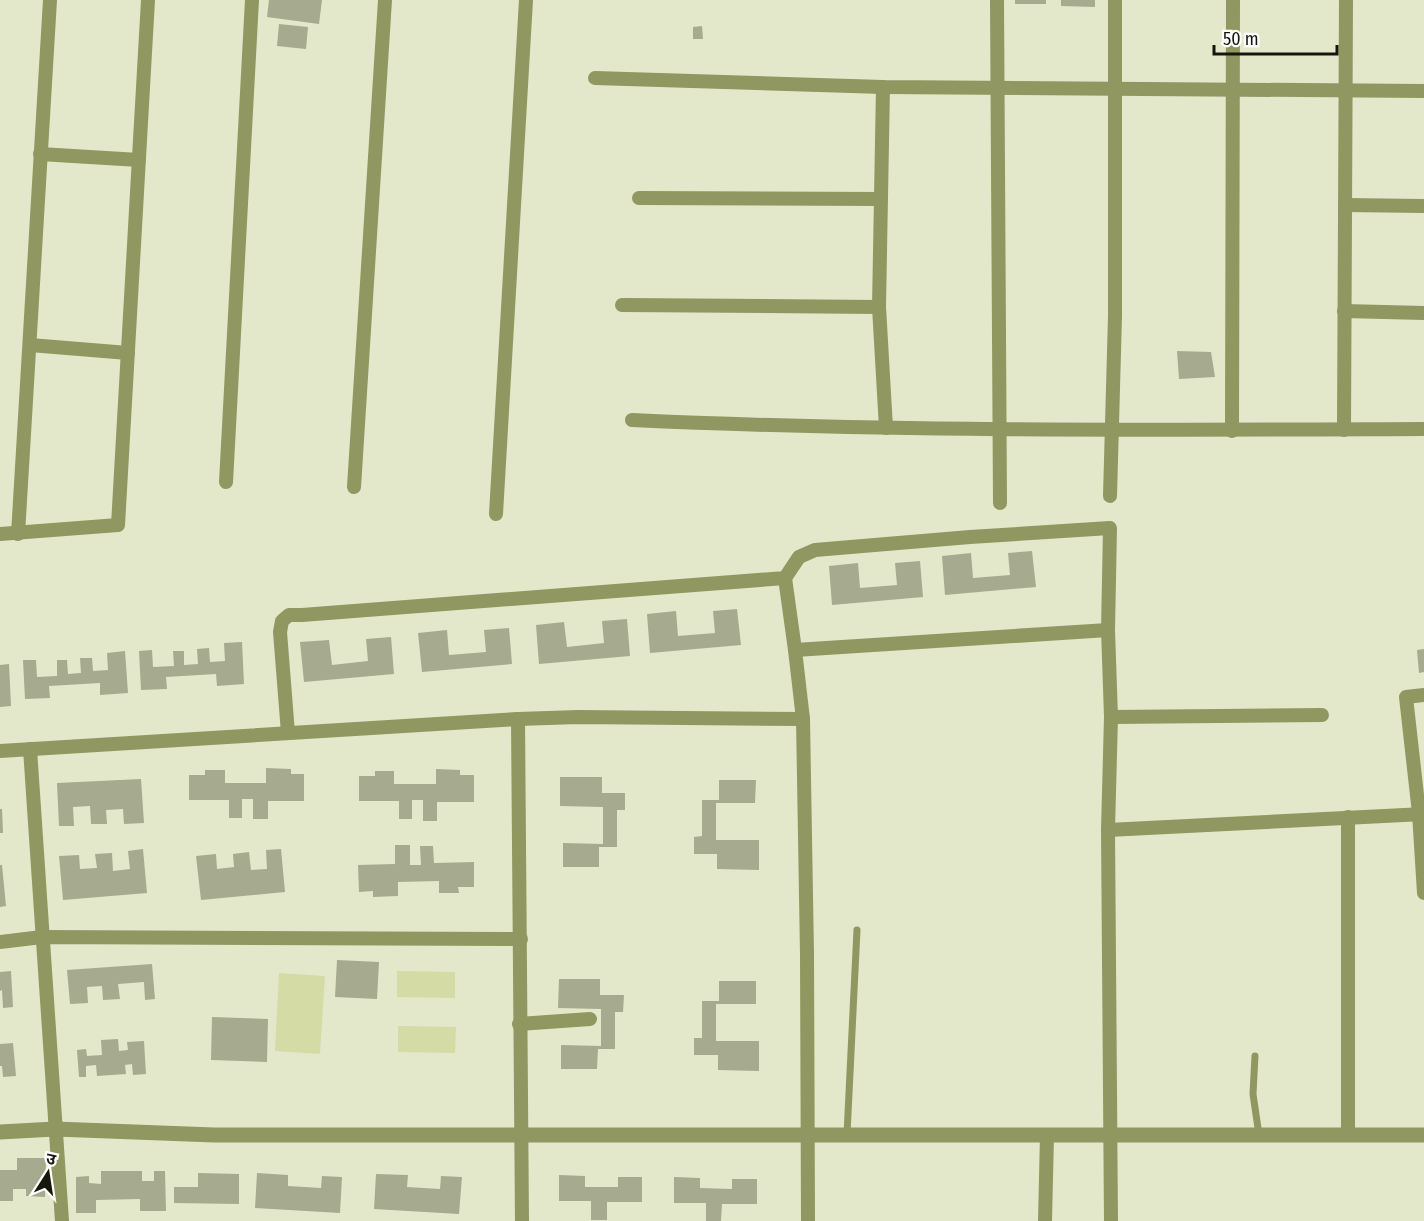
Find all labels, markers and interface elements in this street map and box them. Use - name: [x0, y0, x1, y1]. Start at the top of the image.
- scale bar: [1214, 18, 1337, 56]
- text: 50 m: [1223, 28, 1259, 50]
- north arrow: [18, 1143, 78, 1203]
- text: उ: [44, 1149, 58, 1169]

